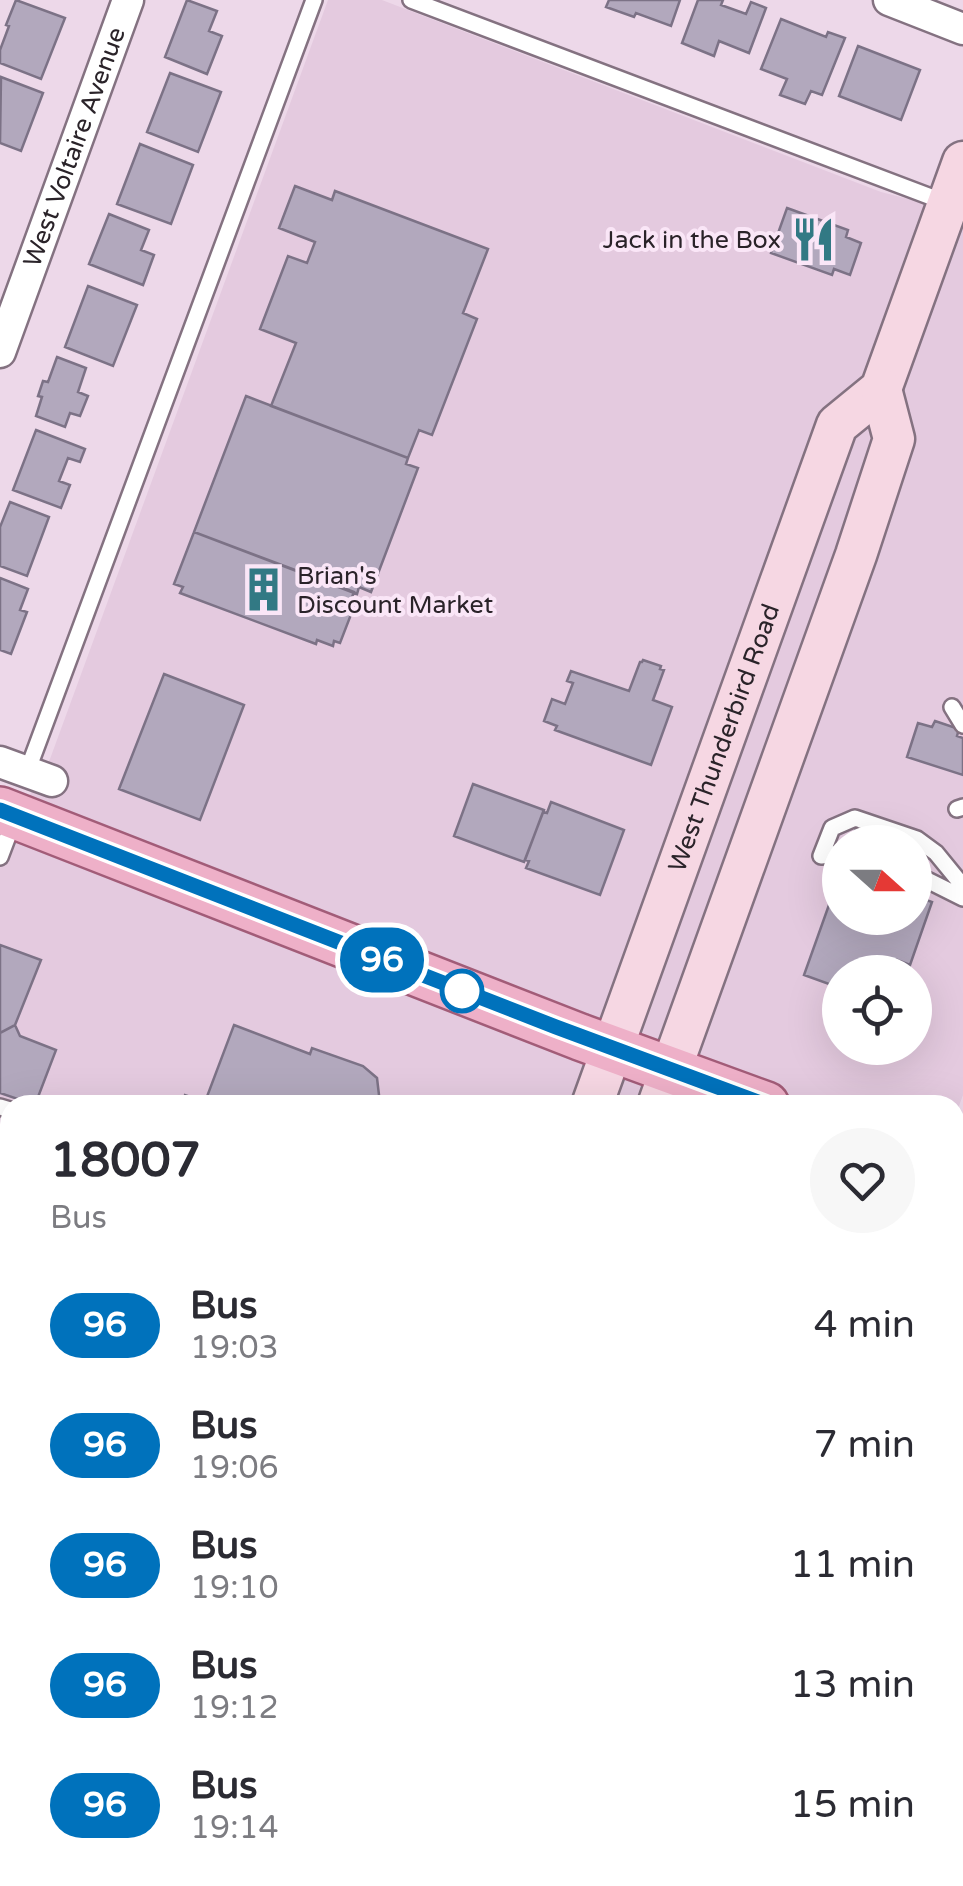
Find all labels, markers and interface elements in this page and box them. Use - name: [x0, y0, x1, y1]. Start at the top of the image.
- street label: West Voltaire Avenue: [17, 23, 132, 271]
- restaurant icon: Jack in the Box: [790, 216, 838, 264]
- place label: Jack in the Box: [603, 225, 781, 255]
- place label: Brian's Discount Market: [297, 561, 494, 620]
- building icon: Brian's Discount Market: [240, 566, 288, 614]
- street label: West Thunderbird Road: [662, 600, 786, 876]
- north arrow: [822, 825, 932, 935]
- map controls: [822, 825, 932, 1065]
- line badge: 96: [337, 928, 427, 992]
- text: 96: [360, 939, 404, 981]
- button: locate: [822, 955, 932, 1065]
- unlabelled marker: [441, 970, 483, 1012]
- button: heart: [810, 1128, 915, 1233]
- text: 18007: [50, 1132, 201, 1190]
- text: Bus: [50, 1199, 107, 1237]
- text: Bus: [190, 1283, 257, 1329]
- text: 4 min: [814, 1302, 915, 1348]
- text: 96: [83, 1304, 127, 1346]
- text: 19:03: [190, 1329, 279, 1367]
- text: Bus: [190, 1403, 257, 1449]
- text: 7 min: [814, 1422, 915, 1468]
- text: 96: [83, 1424, 127, 1466]
- text: 19:06: [190, 1449, 279, 1487]
- text: Bus: [190, 1523, 257, 1569]
- text: 11 min: [790, 1542, 915, 1588]
- text: 96: [83, 1544, 127, 1586]
- text: 19:10: [190, 1569, 279, 1607]
- text: Bus: [190, 1643, 257, 1689]
- text: 13 min: [790, 1662, 915, 1708]
- text: 96: [83, 1664, 127, 1706]
- text: 19:12: [190, 1689, 279, 1727]
- text: Bus: [190, 1763, 257, 1809]
- text: 15 min: [790, 1782, 915, 1828]
- text: 96: [83, 1784, 127, 1826]
- text: 19:14: [190, 1809, 279, 1847]

